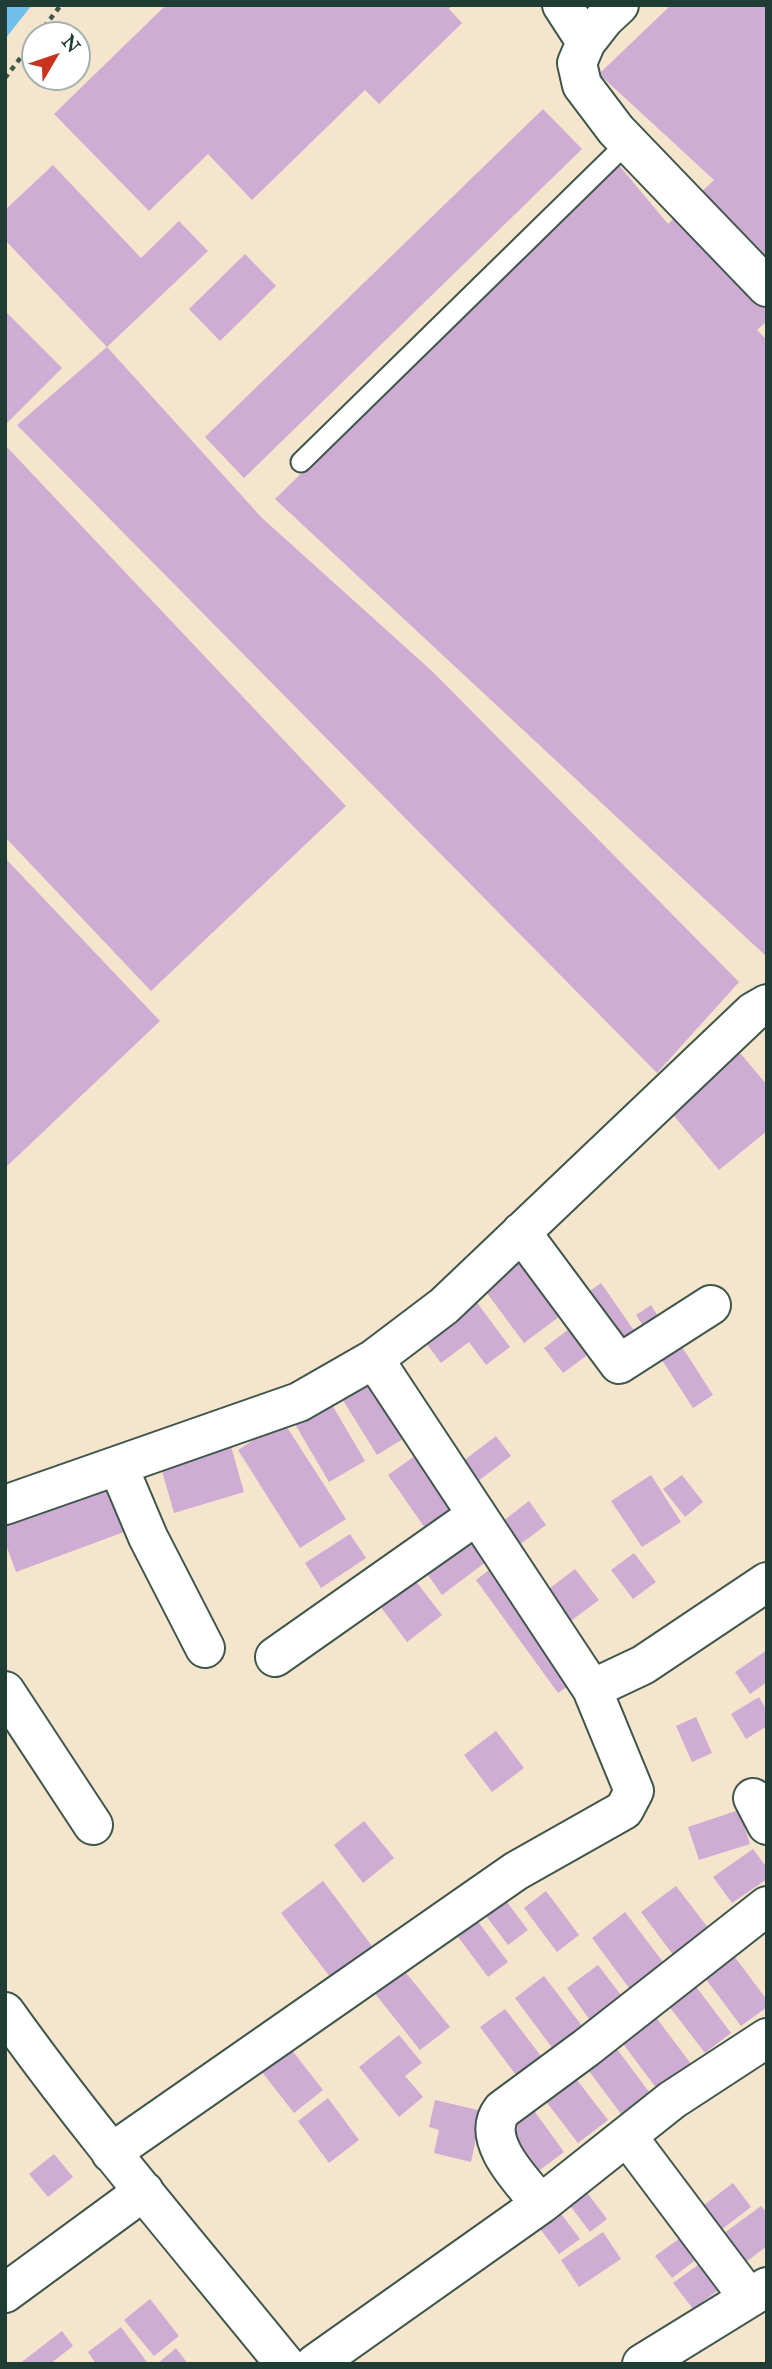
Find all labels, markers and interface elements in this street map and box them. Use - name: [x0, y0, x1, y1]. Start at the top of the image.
- north arrow: [21, 21, 91, 91]
- text: N: [57, 30, 85, 57]

